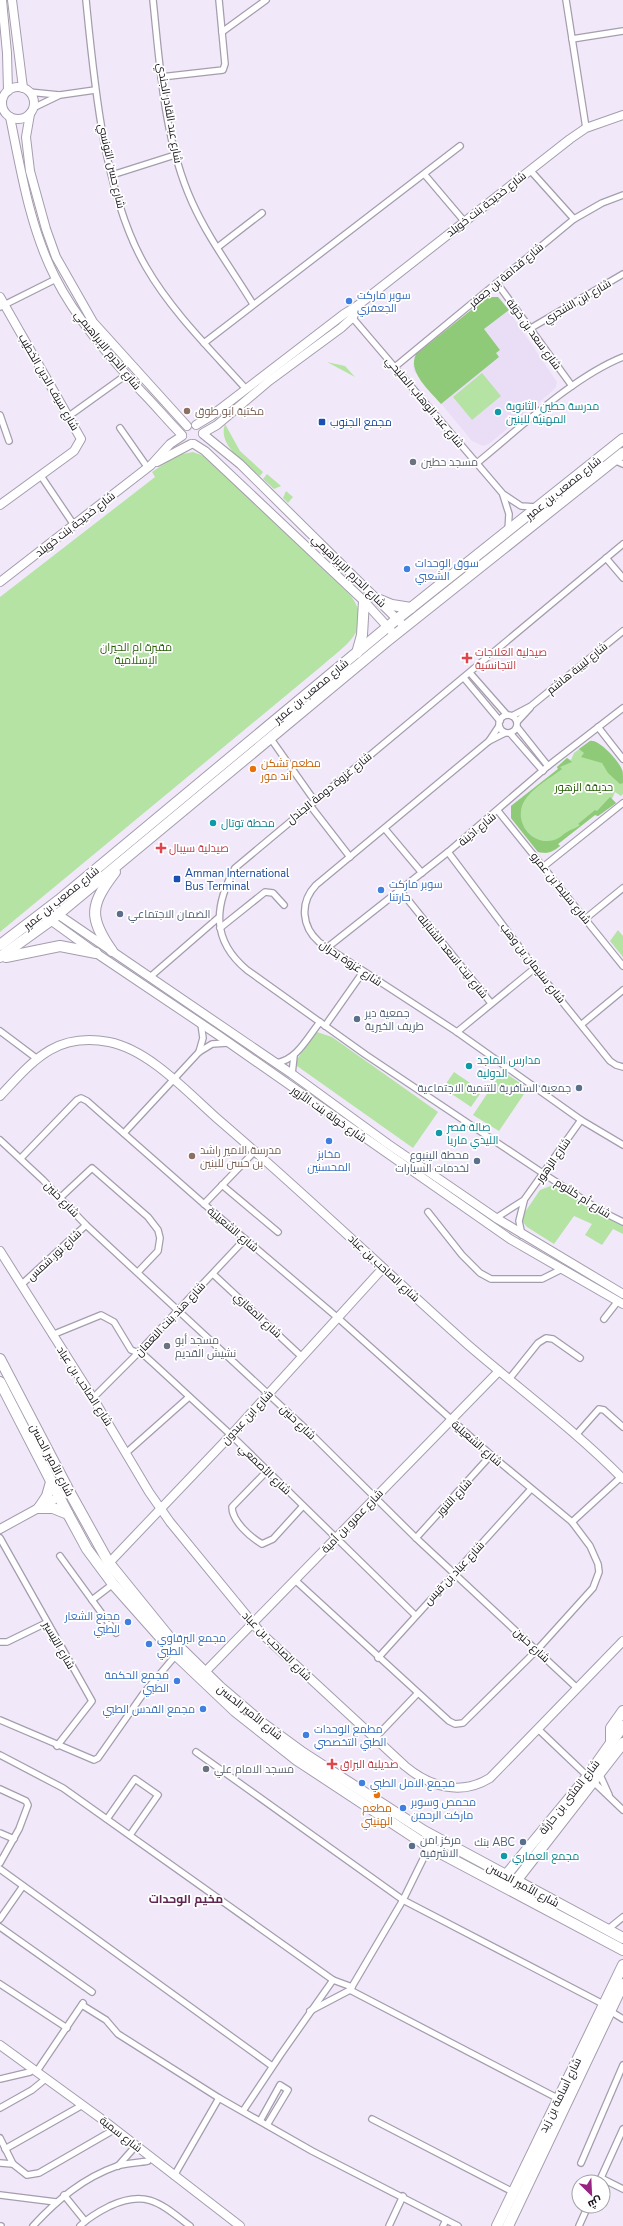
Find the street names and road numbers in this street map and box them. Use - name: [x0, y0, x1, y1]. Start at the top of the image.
- street label: شارع عبد القادر الجندي: [152, 62, 186, 165]
- street label: شارع حسن التونسي: [94, 122, 129, 210]
- street label: شارع خديجة بنت خويلد: [443, 168, 529, 240]
- street label: شارع قدامة بن جعفر: [465, 240, 547, 312]
- street label: شارع ابن الشجري: [541, 276, 614, 328]
- street label: شارع سعد بن خولة: [503, 296, 564, 373]
- street label: شارع الحرم الإبراهيمي: [70, 307, 144, 394]
- street label: شارع سيف الدين الخطيب: [15, 331, 82, 433]
- street label: شارع عبد الوهاب المليحي: [381, 354, 467, 452]
- street label: شارع مصعب بن عمير: [522, 453, 604, 524]
- street label: شارع خديجة بنت خويلد: [32, 488, 118, 560]
- street label: شارع الحرم الإبراهيمي: [307, 532, 389, 612]
- street label: شارع لبيبة هاشم: [544, 639, 611, 698]
- street label: شارع مصعب بن عمير: [270, 656, 352, 728]
- street label: شارع غزوة دومة الجندل: [283, 749, 375, 828]
- street label: شارع اذينة: [455, 809, 499, 850]
- street label: شارع سليط بن عمرو: [527, 849, 594, 927]
- street label: شارع مصعب بن عمير: [20, 863, 102, 934]
- street label: شارع ليث اسعد الشنابله: [414, 911, 491, 1002]
- street label: شارع سليمان بن وهب: [497, 920, 569, 1006]
- street label: شارع غزوة بحران: [317, 937, 385, 990]
- street label: شارع خولة بنت الأزور: [287, 1082, 369, 1146]
- street label: شارع الزهور: [532, 1135, 574, 1186]
- street label: شارع أم كلثوم: [552, 1175, 614, 1222]
- street label: شارع حنين: [41, 1178, 82, 1221]
- street label: شارع الشعيلية: [204, 1203, 262, 1255]
- street label: شارع نور شمس: [24, 1226, 85, 1285]
- street label: شارع الصاحب بن عباد: [345, 1231, 423, 1305]
- street label: شارع هند بنت النعمان: [132, 1279, 209, 1360]
- street label: شارع المغازي: [230, 1289, 285, 1342]
- street label: شارع الصاحب بن عباد: [53, 1343, 116, 1429]
- street label: شارع ابن عبدون: [218, 1387, 277, 1448]
- street label: شارع حنين: [276, 1402, 319, 1443]
- street label: شارع الشعيلية: [448, 1417, 505, 1470]
- street label: شارع الأمير الحسن: [26, 1421, 77, 1499]
- street label: شارع الأصمعي: [235, 1441, 294, 1499]
- street label: شارع التنور: [433, 1475, 475, 1520]
- street label: شارع عمرو بن أمية: [318, 1486, 387, 1557]
- street label: شارع عباد بن قيس: [421, 1538, 488, 1609]
- street label: شارع الصاحب بن عباد: [239, 1608, 315, 1684]
- street label: شارع التيسير: [38, 1618, 78, 1672]
- street label: شارع حنين: [510, 1625, 553, 1666]
- street label: شارع الأمير الحسن: [214, 1681, 286, 1743]
- street label: شارع المثنى بن حارثة: [536, 1757, 603, 1838]
- street label: شارع الأمير الحسن: [484, 1860, 562, 1911]
- street label: شارع أسامة بن زيد: [536, 2055, 585, 2135]
- street label: شارع سمية: [96, 2113, 145, 2156]

